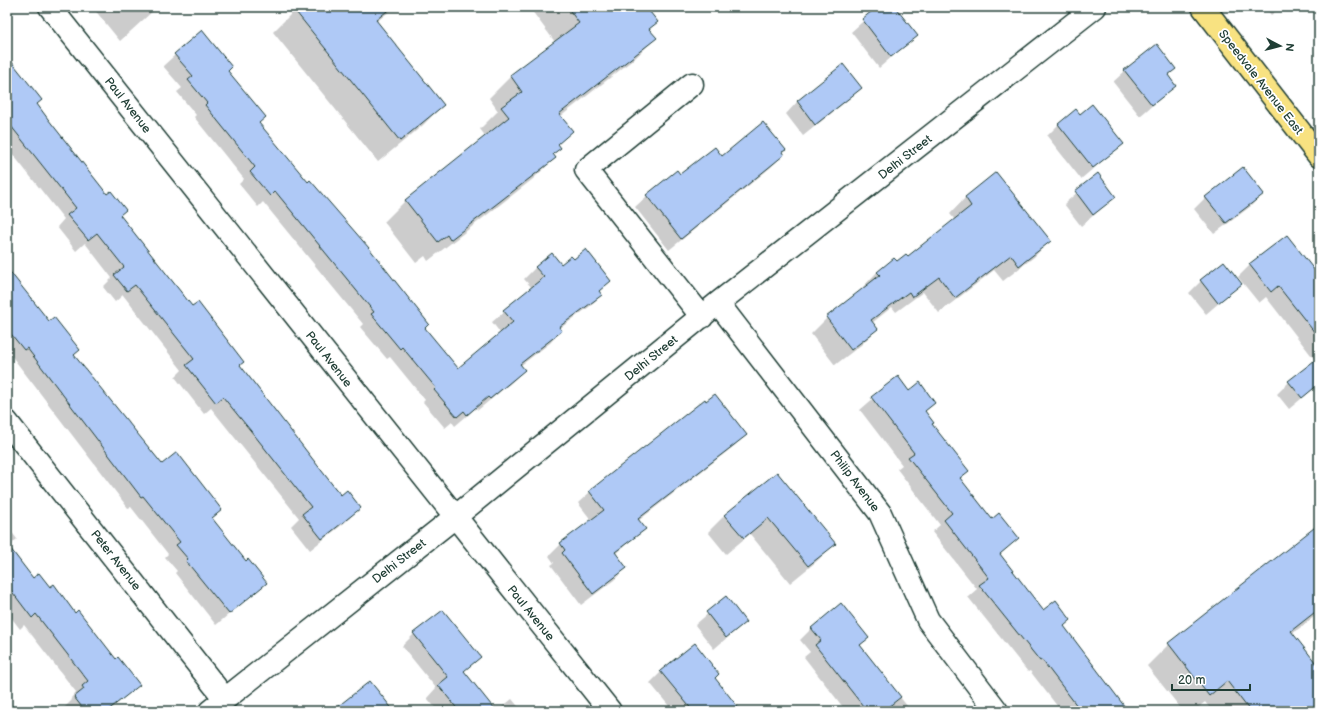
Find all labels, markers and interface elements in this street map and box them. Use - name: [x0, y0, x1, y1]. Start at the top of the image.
- north arrow: [1260, 26, 1300, 66]
- street label: Speedvale Avenue East: [1215, 27, 1306, 138]
- text: N: [1282, 42, 1296, 52]
- street label: Paul Avenue: [101, 74, 154, 136]
- street label: Delhi Street: [876, 132, 935, 183]
- street label: Paul Avenue: [302, 328, 355, 390]
- street label: Delhi Street: [622, 332, 681, 384]
- street label: Philip Avenue: [827, 448, 883, 515]
- street label: Peter Avenue: [87, 527, 144, 593]
- street label: Delhi Street: [370, 536, 429, 587]
- street label: Paul Avenue: [504, 583, 557, 644]
- scale bar: [1172, 666, 1250, 692]
- text: 20 m: [1178, 673, 1205, 688]

